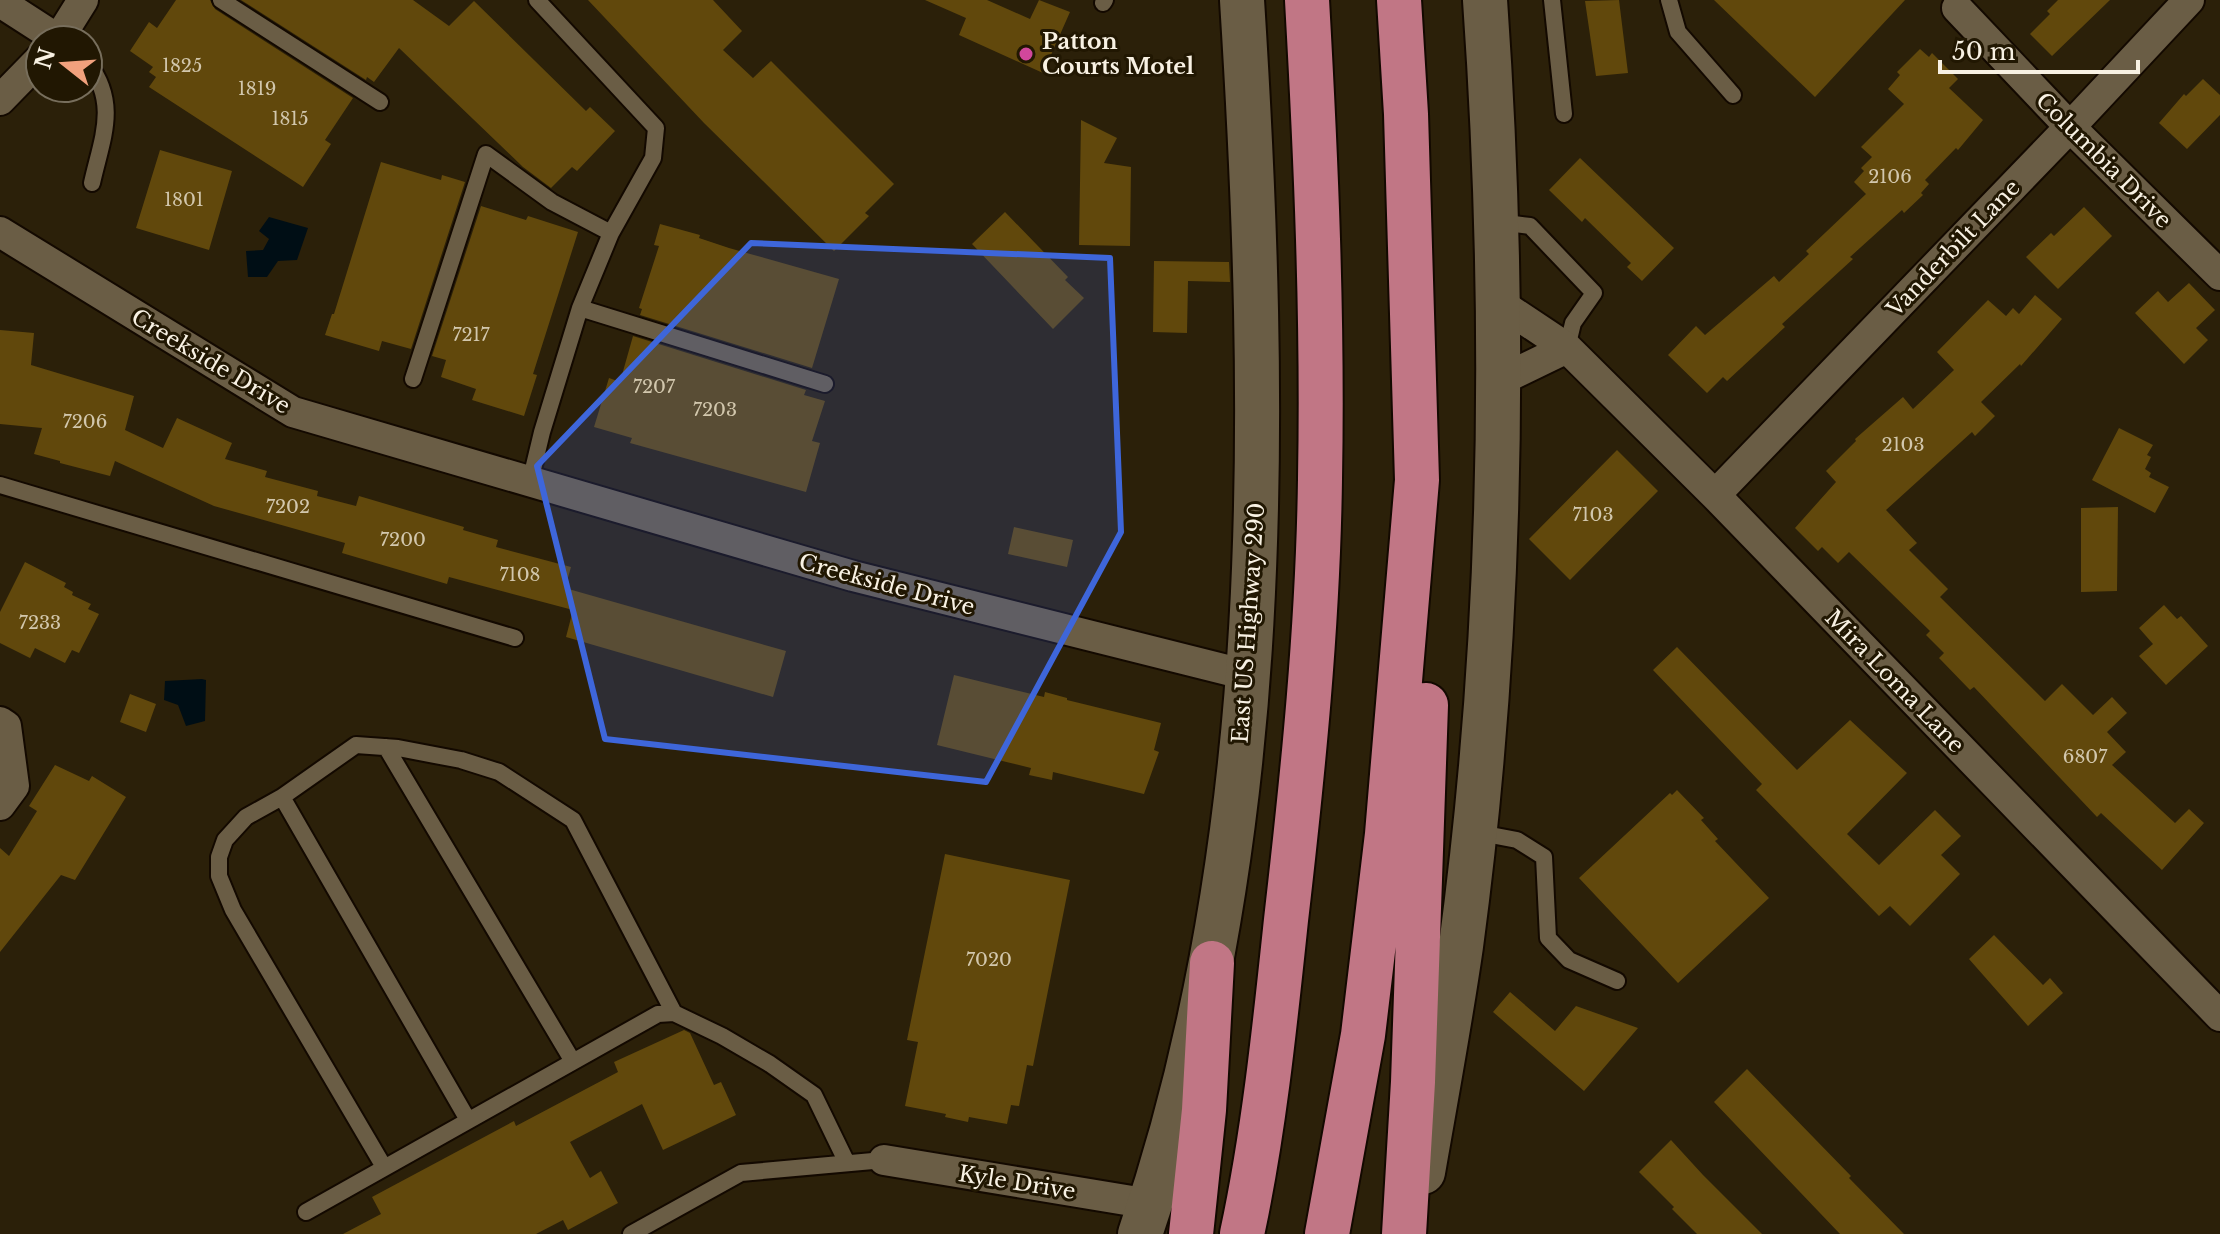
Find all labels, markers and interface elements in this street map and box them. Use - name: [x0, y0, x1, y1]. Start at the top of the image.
- north arrow: [24, 24, 104, 104]
- scale bar: [1940, 24, 2138, 74]
- place label: Patton Courts Motel: [1042, 28, 1194, 80]
- text: 50 m: [1952, 37, 2016, 66]
- text: N: [29, 44, 61, 72]
- marker: Patton Courts Motel: [1017, 45, 1035, 63]
- house number: 1825: [162, 55, 202, 77]
- house number: 1819: [238, 78, 276, 100]
- street label: Columbia Drive: [2030, 87, 2177, 234]
- house number: 1815: [271, 108, 309, 130]
- house number: 2106: [1868, 166, 1912, 188]
- street label: Vanderbilt Lane: [1880, 174, 2026, 323]
- house number: 1801: [164, 189, 204, 211]
- street label: Creekside Drive: [126, 303, 295, 420]
- house number: 7217: [452, 324, 491, 346]
- house number: 7207: [633, 376, 676, 398]
- house number: 7203: [693, 399, 737, 421]
- house number: 7206: [63, 411, 107, 433]
- house number: 2103: [1881, 434, 1925, 456]
- house number: 7202: [266, 496, 310, 518]
- street label: East US Highway 290: [1227, 502, 1270, 744]
- house number: 7103: [1572, 504, 1614, 526]
- house number: 7200: [380, 529, 426, 551]
- street label: Creekside Drive: [796, 548, 978, 621]
- house number: 7108: [500, 564, 540, 586]
- street label: Mira Loma Lane: [1819, 604, 1970, 759]
- house number: 7233: [19, 612, 61, 634]
- house number: 6807: [2063, 746, 2108, 768]
- house number: 7020: [966, 949, 1012, 971]
- street label: Kyle Drive: [956, 1160, 1077, 1205]

